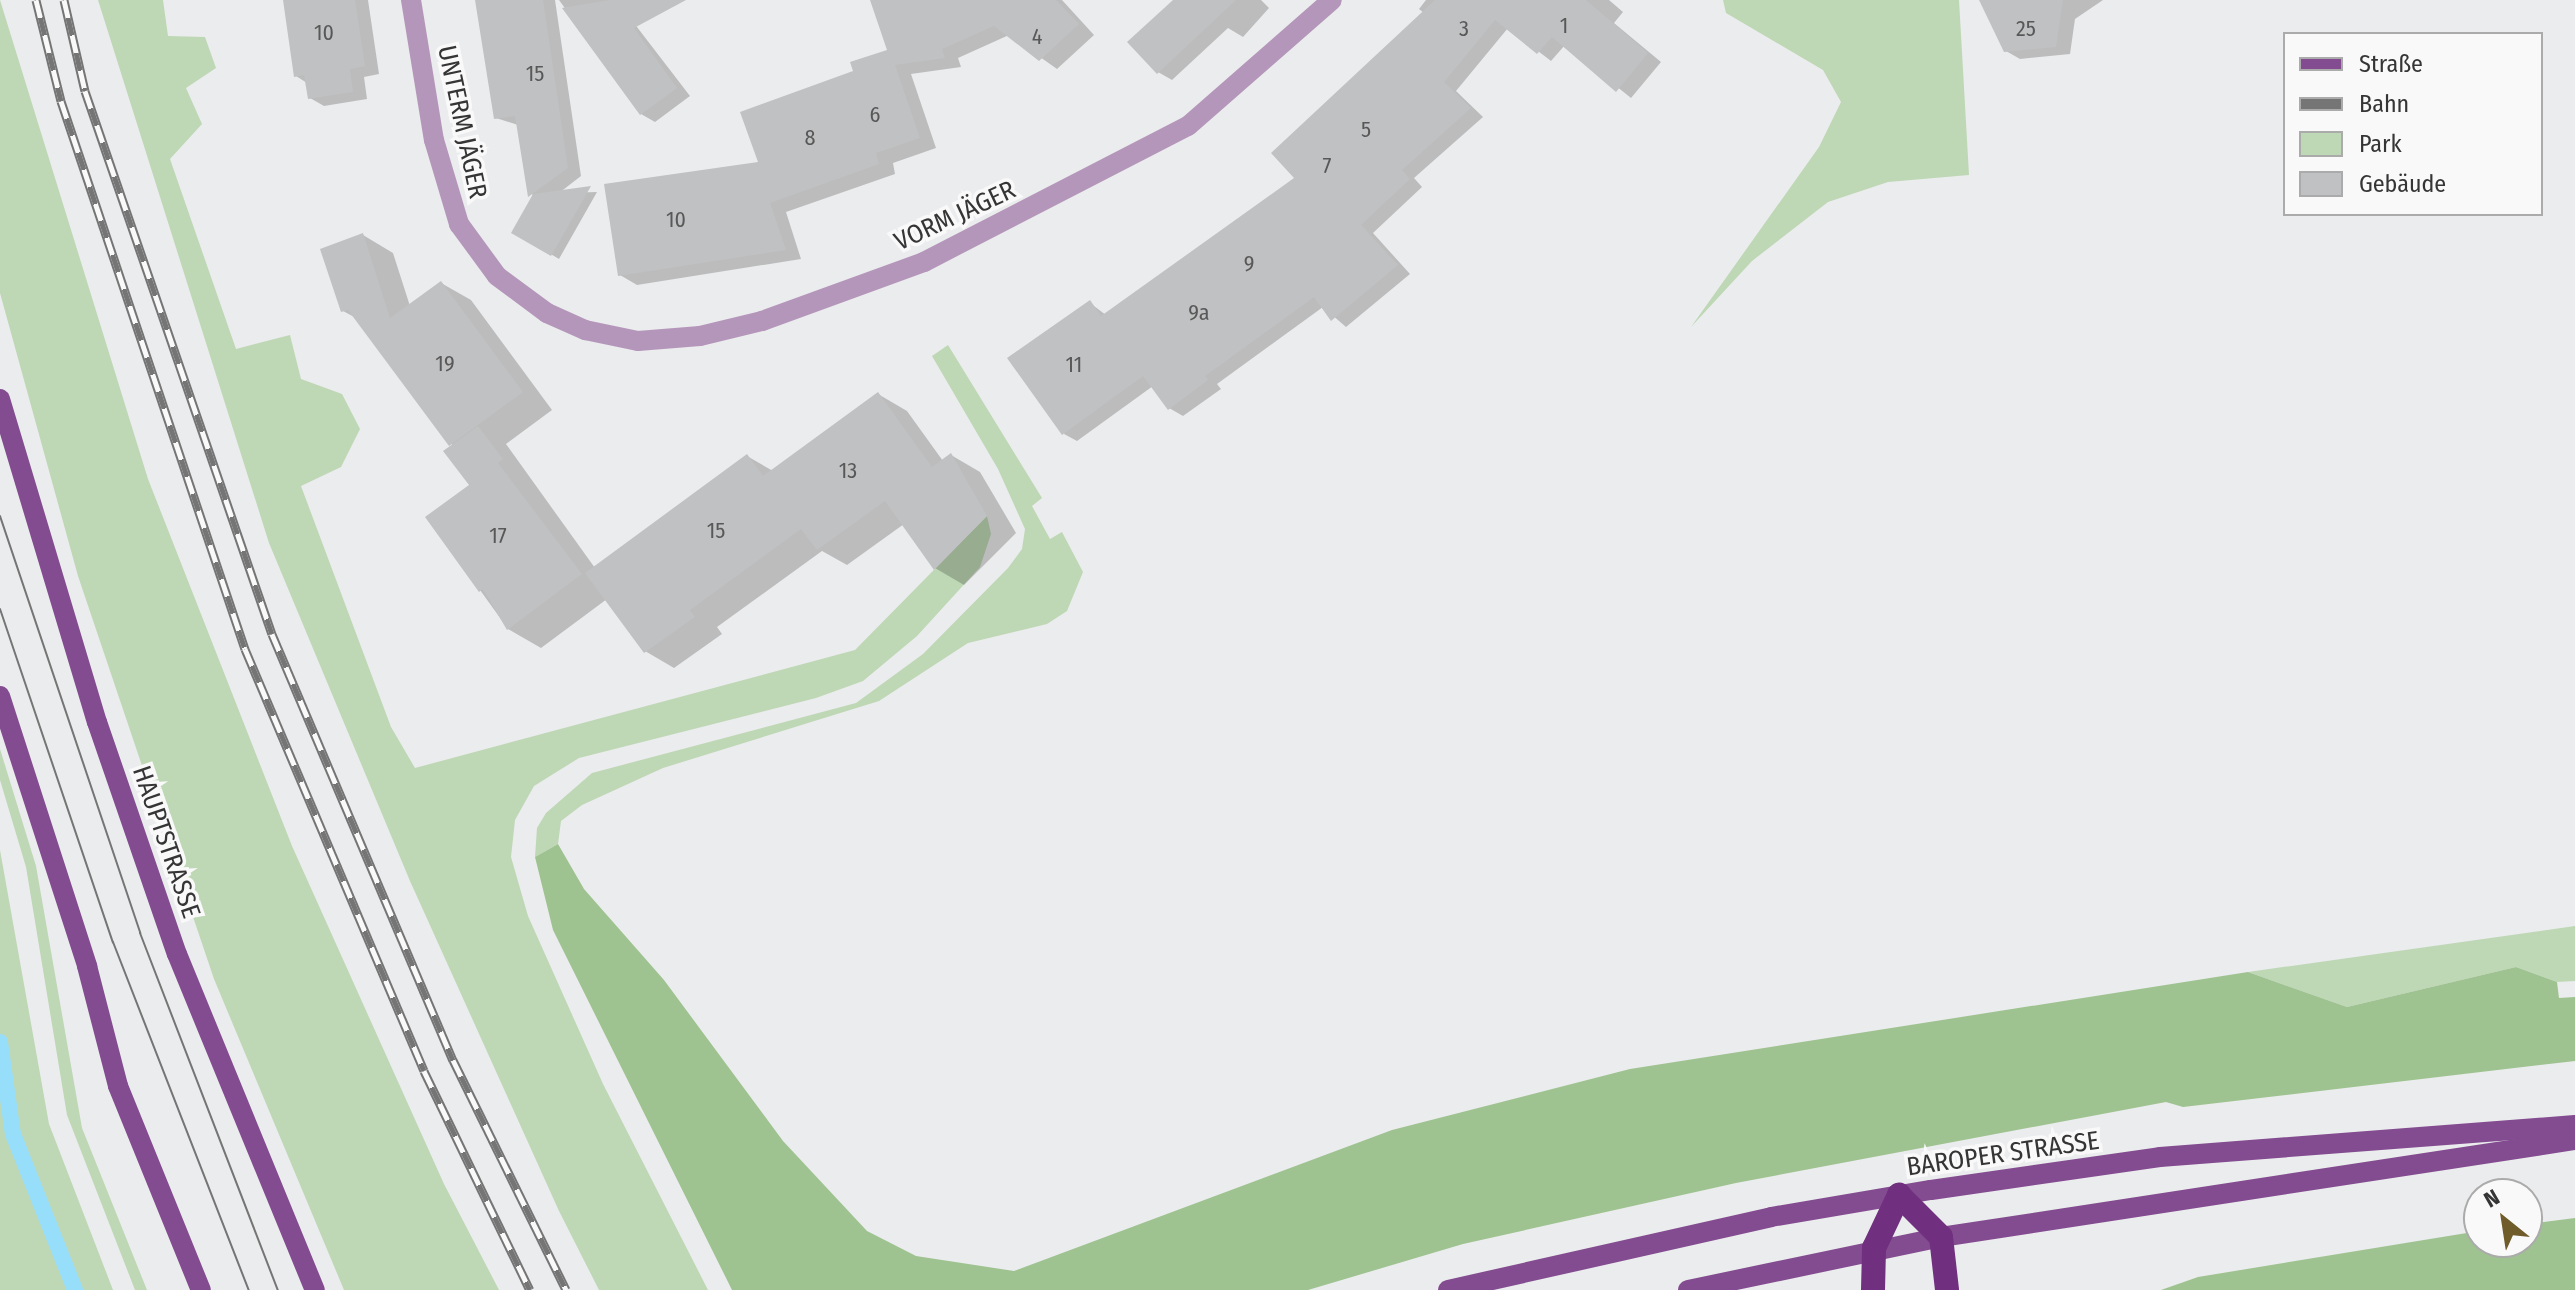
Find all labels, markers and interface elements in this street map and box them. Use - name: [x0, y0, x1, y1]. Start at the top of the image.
- house number: 1: [1560, 13, 1568, 39]
- house number: 3: [1459, 16, 1469, 42]
- house number: 25: [2016, 16, 2036, 42]
- house number: 10: [314, 20, 334, 46]
- house number: 4: [1032, 24, 1042, 50]
- legend: [2283, 32, 2543, 216]
- street label: UNTERM JÄGER: [431, 43, 493, 201]
- text: Straße: [2359, 50, 2423, 78]
- house number: 15: [526, 61, 544, 87]
- text: Bahn: [2359, 90, 2409, 118]
- house number: 6: [870, 102, 880, 128]
- house number: 5: [1361, 117, 1371, 143]
- house number: 8: [805, 125, 815, 151]
- text: Park: [2359, 130, 2402, 158]
- house number: 7: [1323, 153, 1331, 179]
- text: Gebäude: [2359, 170, 2446, 198]
- street label: VORM JÄGER: [890, 174, 1020, 258]
- house number: 10: [666, 207, 686, 233]
- house number: 9: [1244, 251, 1254, 277]
- house number: 9a: [1188, 300, 1210, 326]
- house number: 19: [435, 351, 455, 377]
- house number: 11: [1066, 352, 1082, 378]
- house number: 13: [839, 458, 857, 484]
- house number: 15: [707, 518, 725, 544]
- house number: 17: [489, 523, 507, 549]
- street label: HAUPTSTRASSE: [125, 762, 207, 922]
- street label: BAROPER STRASSE: [1905, 1125, 2101, 1183]
- north arrow: [2463, 1178, 2543, 1258]
- text: N: [2479, 1184, 2504, 1214]

